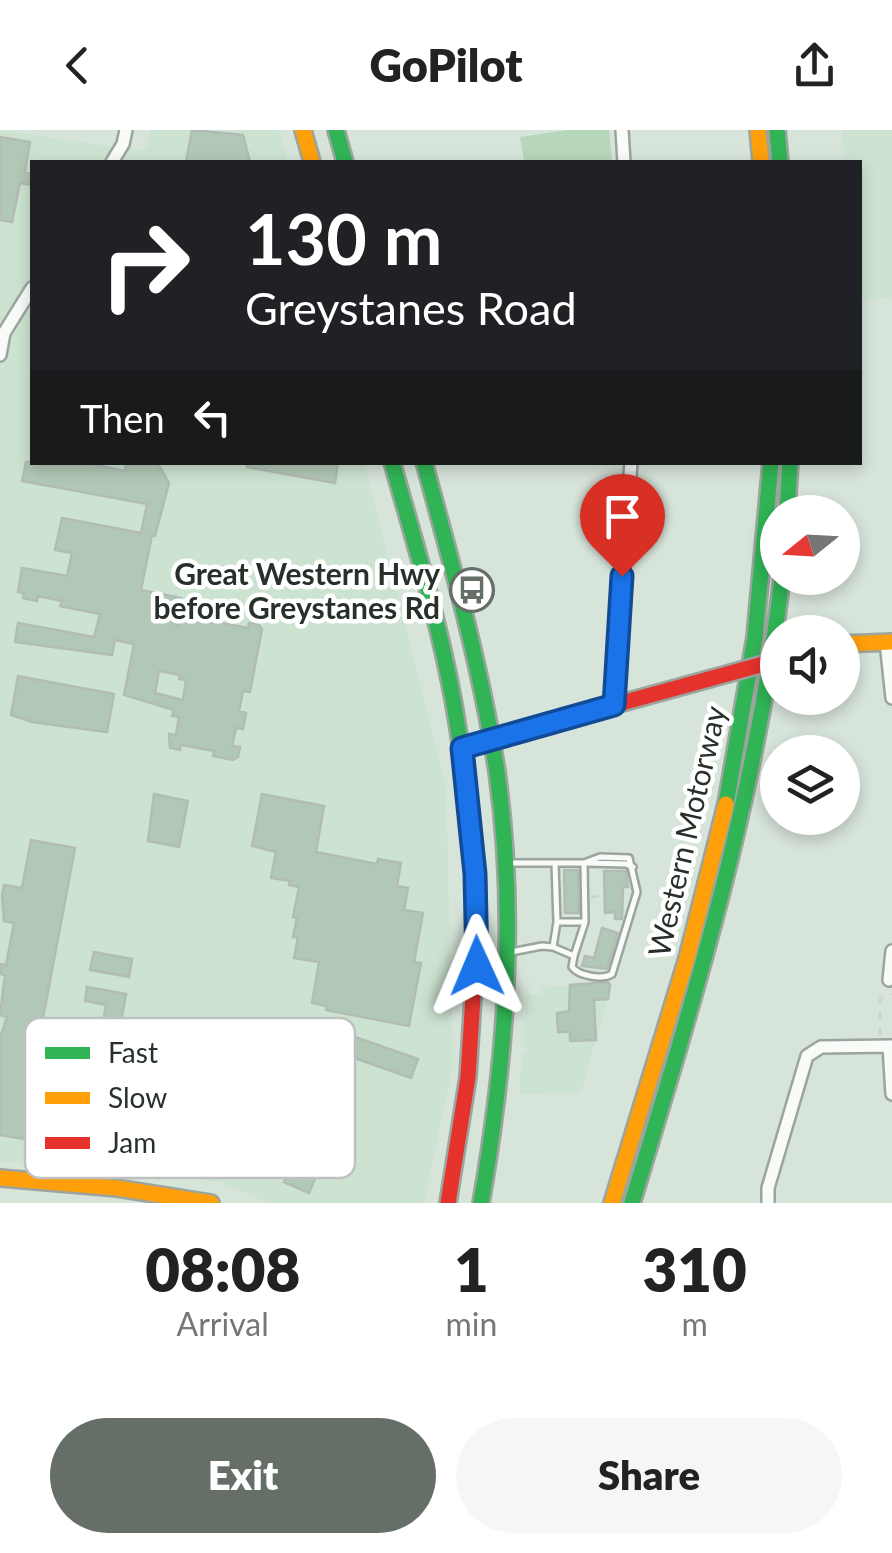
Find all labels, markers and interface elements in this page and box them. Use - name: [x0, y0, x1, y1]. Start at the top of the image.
- icon: back: [50, 38, 105, 93]
- text: GoPilot: [370, 38, 522, 92]
- icon: share: [787, 38, 842, 93]
- text: 130 m: [245, 196, 442, 280]
- icon: right: [80, 200, 210, 330]
- text: Greystanes Road: [245, 281, 577, 335]
- icon: left: [185, 390, 240, 445]
- text: Then: [80, 395, 165, 441]
- pin: [580, 474, 665, 577]
- icon: arrive: [595, 489, 650, 544]
- north arrow: [760, 495, 860, 595]
- map controls: [760, 495, 860, 835]
- place label: Great Western Hwy before Greystanes Rd: [154, 555, 440, 625]
- bus stop icon: Great Western Hwy before Greystanes Rd: [449, 567, 495, 613]
- button: sound: [760, 615, 860, 715]
- street label: Western Motorway: [640, 702, 732, 960]
- button: layers: [760, 735, 860, 835]
- position arrow: [425, 914, 529, 1018]
- legend: [25, 1018, 355, 1178]
- text: Fast: [108, 1035, 158, 1069]
- text: Slow: [108, 1080, 167, 1114]
- text: Jam: [108, 1125, 156, 1159]
- text: 08:08: [145, 1233, 300, 1305]
- text: 1: [454, 1233, 489, 1305]
- text: 310: [642, 1233, 747, 1305]
- text: Arrival: [177, 1304, 269, 1343]
- text: min: [445, 1304, 497, 1343]
- text: m: [681, 1304, 708, 1343]
- button: Exit: [50, 1418, 436, 1533]
- button: Share: [456, 1418, 842, 1533]

